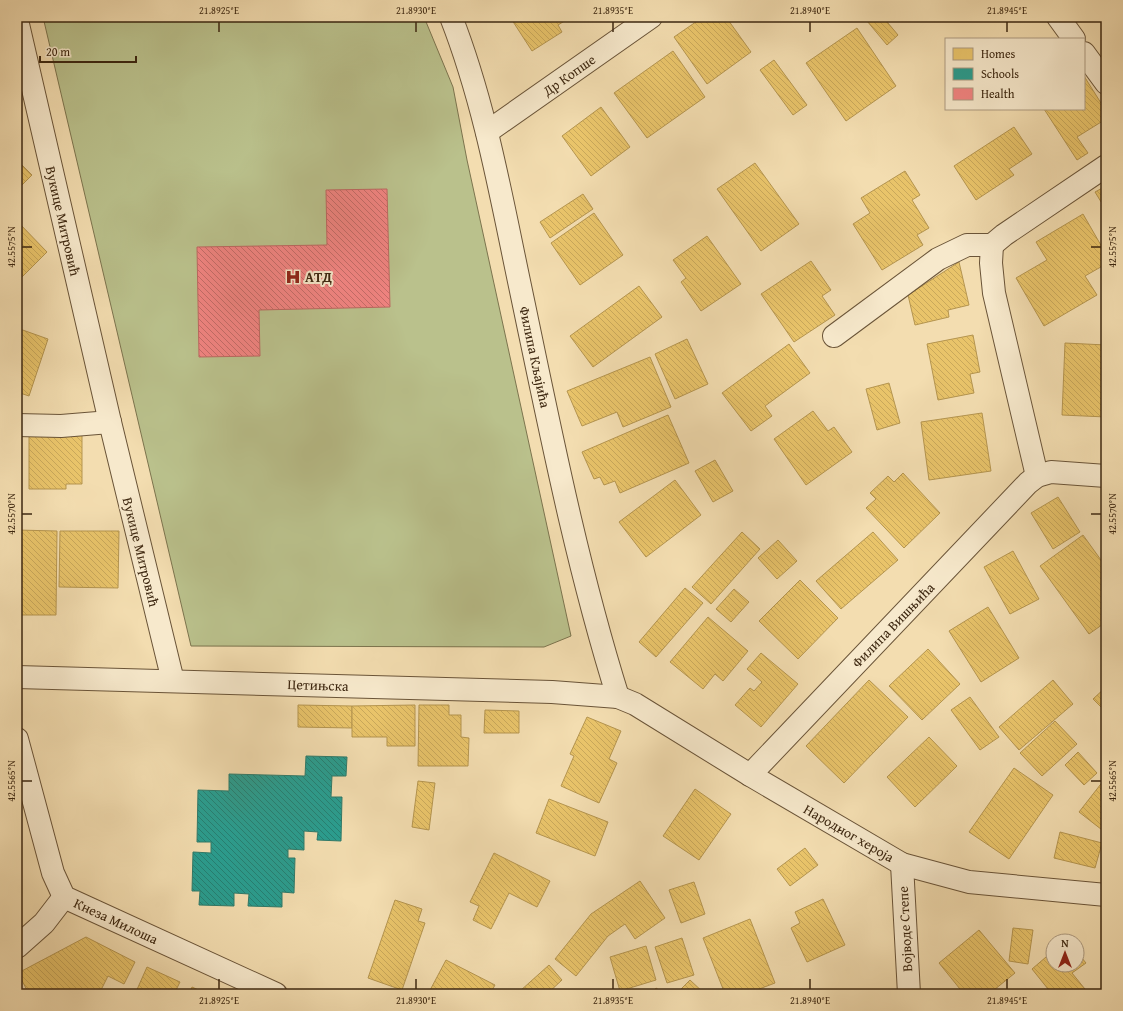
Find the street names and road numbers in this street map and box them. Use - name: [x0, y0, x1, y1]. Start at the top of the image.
- street label: Др Копше: [538, 49, 600, 101]
- street label: Вукице Митровић: [41, 164, 85, 278]
- street label: Филипа Кљајића: [514, 304, 556, 410]
- street label: Вукице Митровић: [118, 495, 164, 609]
- street label: Филипа Вишњића: [847, 578, 939, 672]
- street label: Цетињска: [287, 674, 349, 696]
- street label: Народног хероја: [800, 799, 898, 867]
- street label: Војводе Степе: [893, 885, 917, 972]
- street label: Кнеза Милоша: [71, 893, 162, 949]

